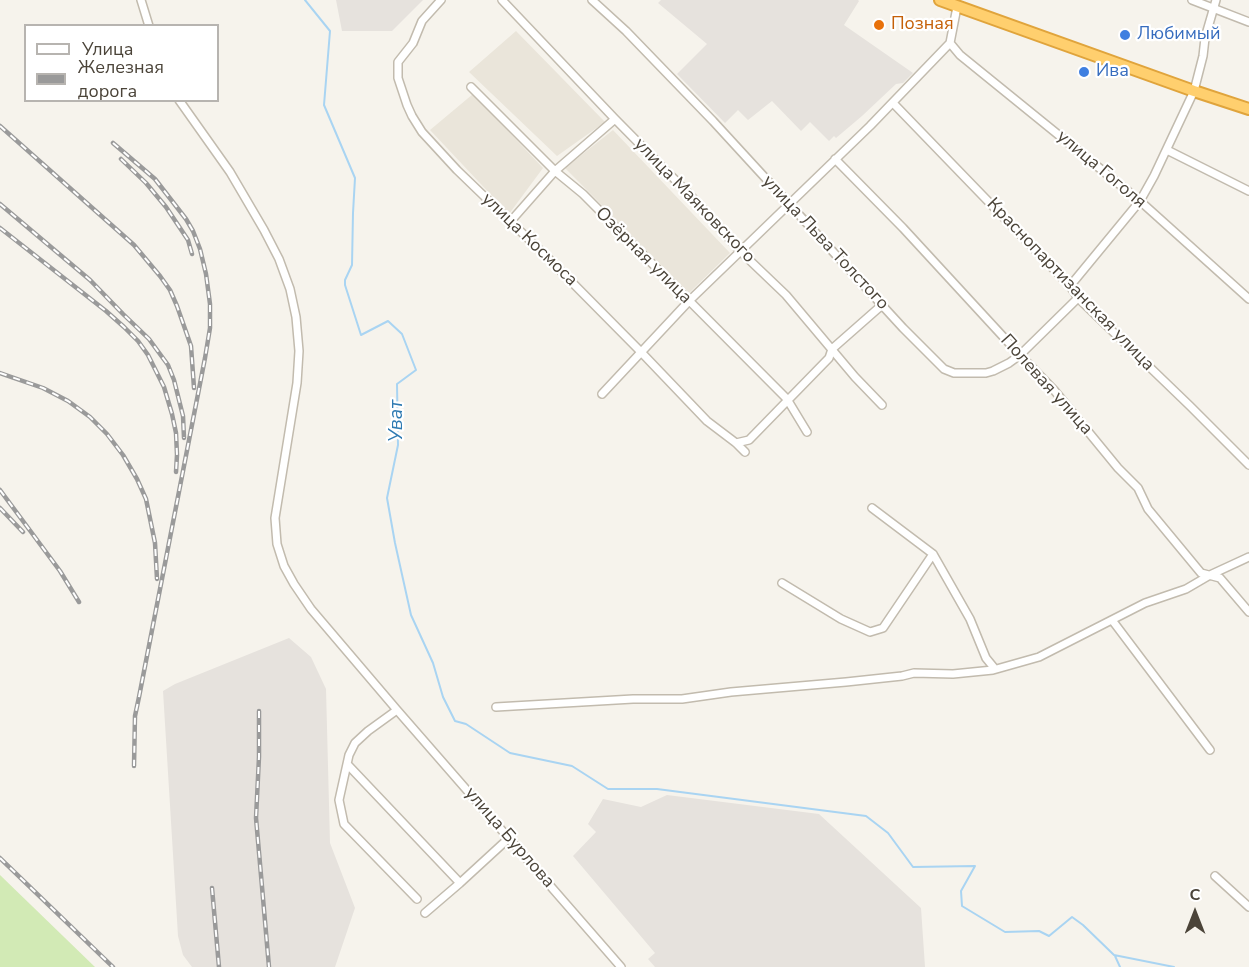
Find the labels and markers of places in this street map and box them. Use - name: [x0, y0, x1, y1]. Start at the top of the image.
- place label: Позная: [891, 14, 954, 36]
- marker: Позная: [872, 18, 886, 32]
- place label: Любимый: [1137, 24, 1220, 46]
- marker: Любимый: [1118, 28, 1132, 42]
- place label: Ива: [1096, 61, 1129, 83]
- marker: Ива: [1077, 65, 1091, 79]

